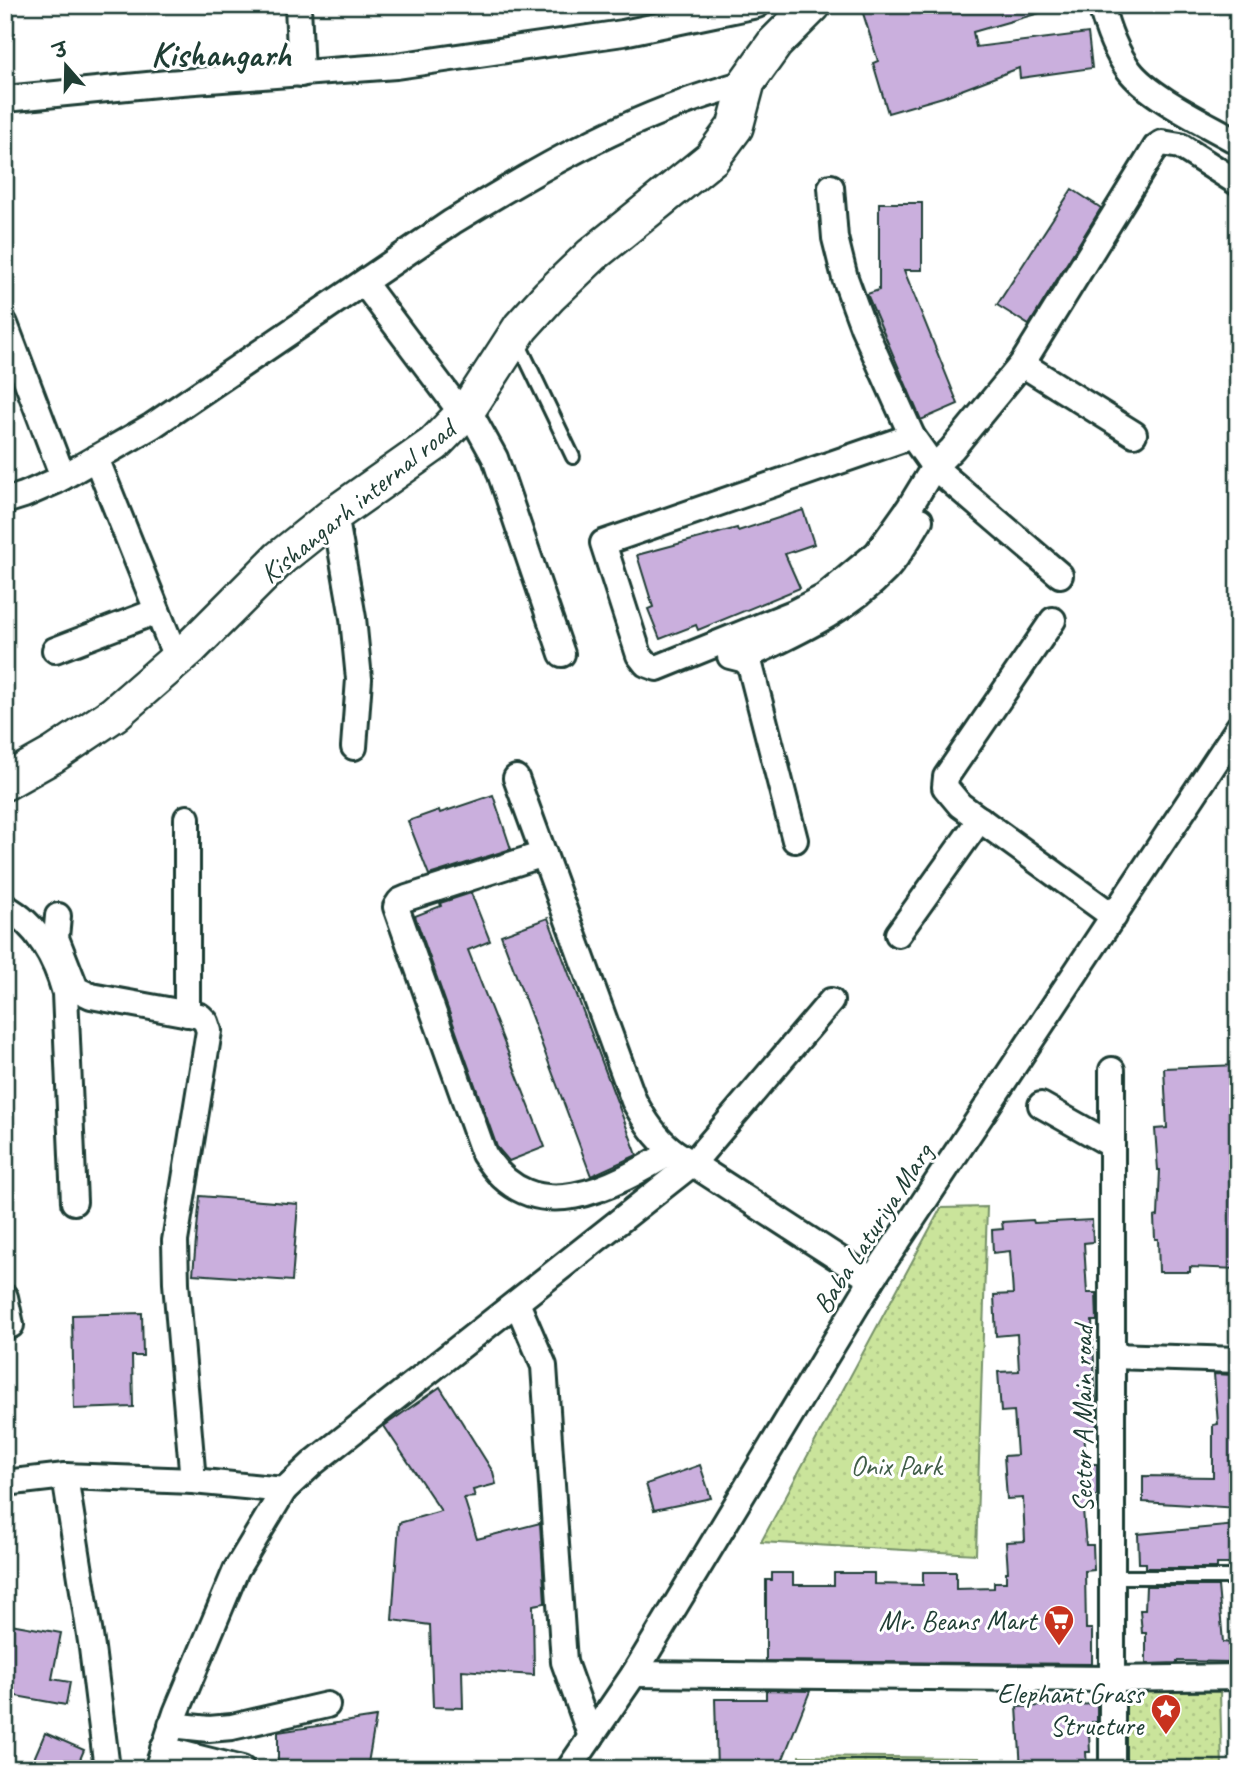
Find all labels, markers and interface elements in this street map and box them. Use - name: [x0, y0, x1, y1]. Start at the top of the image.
- north arrow: [32, 32, 102, 102]
- district label: Kishangarh: [151, 32, 292, 77]
- text: उ: [49, 37, 73, 65]
- street label: Kishangarh internal road: [253, 410, 465, 591]
- street label: Baba Laturiya Marg: [804, 1135, 941, 1320]
- street label: Sector A Main road: [1065, 1321, 1100, 1513]
- park label: Onix Park: [850, 1448, 944, 1483]
- place label: Mr. Beans Mart: [879, 1603, 1039, 1638]
- supermarket icon: Mr. Beans Mart: [1042, 1603, 1076, 1647]
- place label: Elephant Grass Structure: [997, 1676, 1145, 1743]
- place icon: Elephant Grass Structure: [1149, 1692, 1183, 1736]

